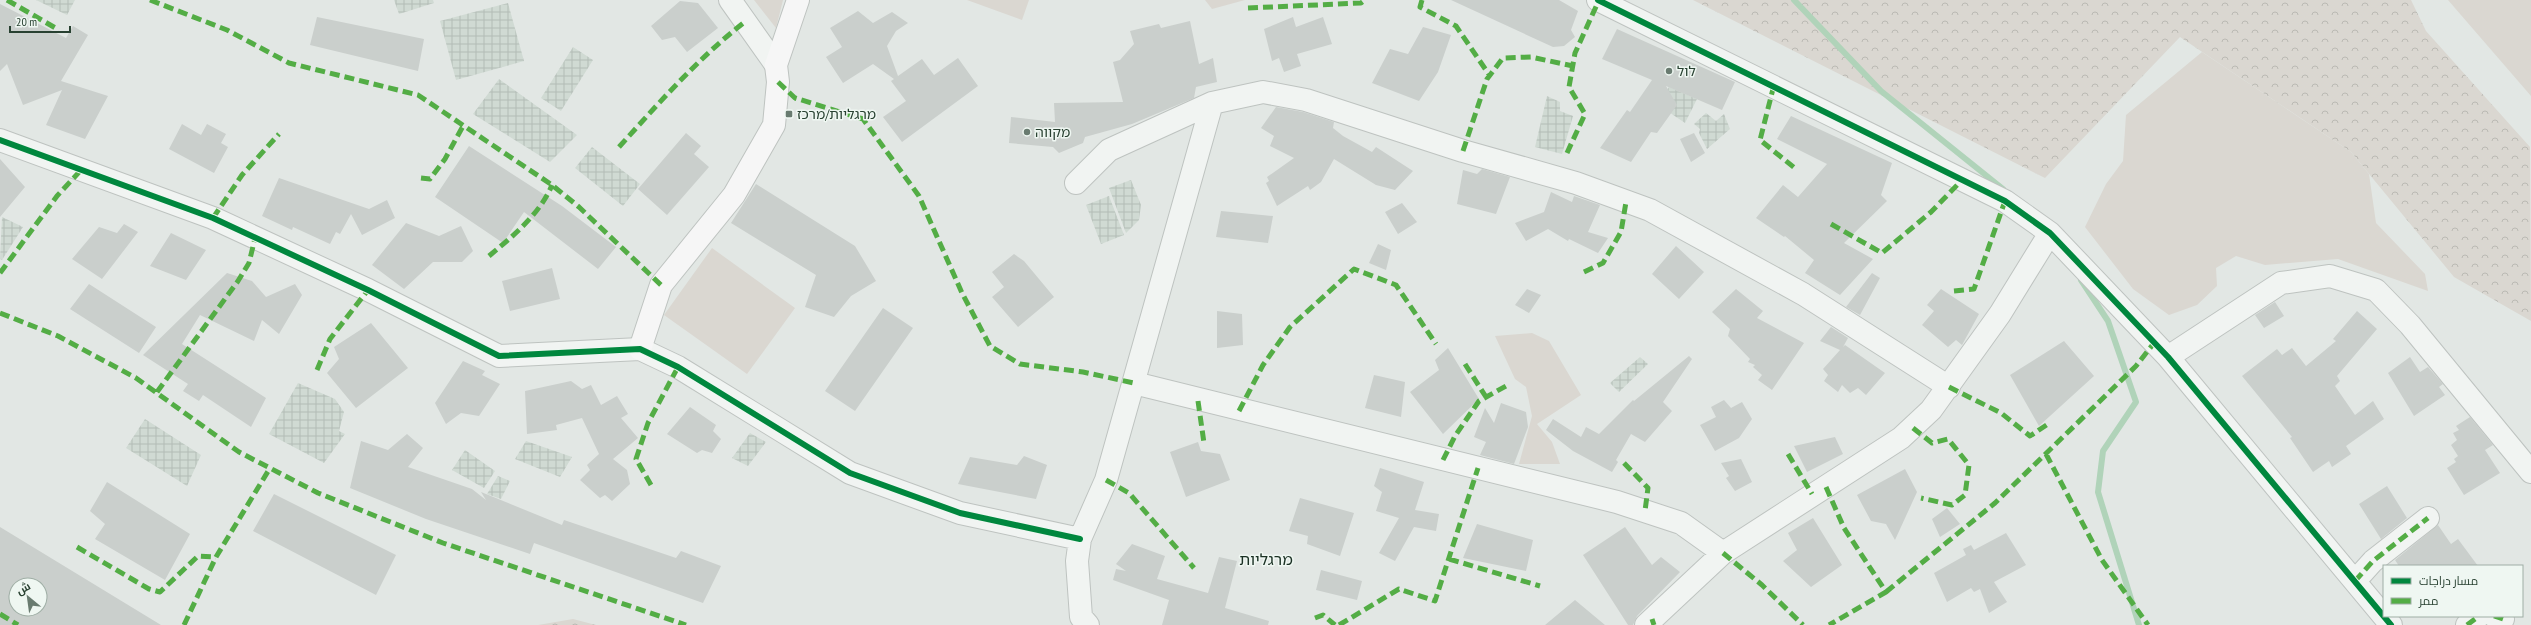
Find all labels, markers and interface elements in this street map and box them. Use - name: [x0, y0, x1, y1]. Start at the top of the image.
- scale bar: [10, 8, 70, 34]
- text: 20 m: [16, 14, 37, 29]
- place label: לול: [1677, 62, 1696, 80]
- marker: לול: [1664, 66, 1674, 76]
- place label: מרגליות/מרכז: [797, 105, 876, 123]
- marker: מרגליות/מרכז: [784, 109, 794, 119]
- place label: מקווה: [1035, 123, 1070, 141]
- marker: מקווה: [1022, 127, 1032, 137]
- district label: מרגליות: [1239, 549, 1293, 569]
- legend: [2383, 565, 2523, 617]
- text: مسار دراجات: [2419, 573, 2478, 588]
- north arrow: [8, 577, 48, 617]
- text: ش: [14, 579, 33, 598]
- text: ممر: [2418, 593, 2438, 608]

